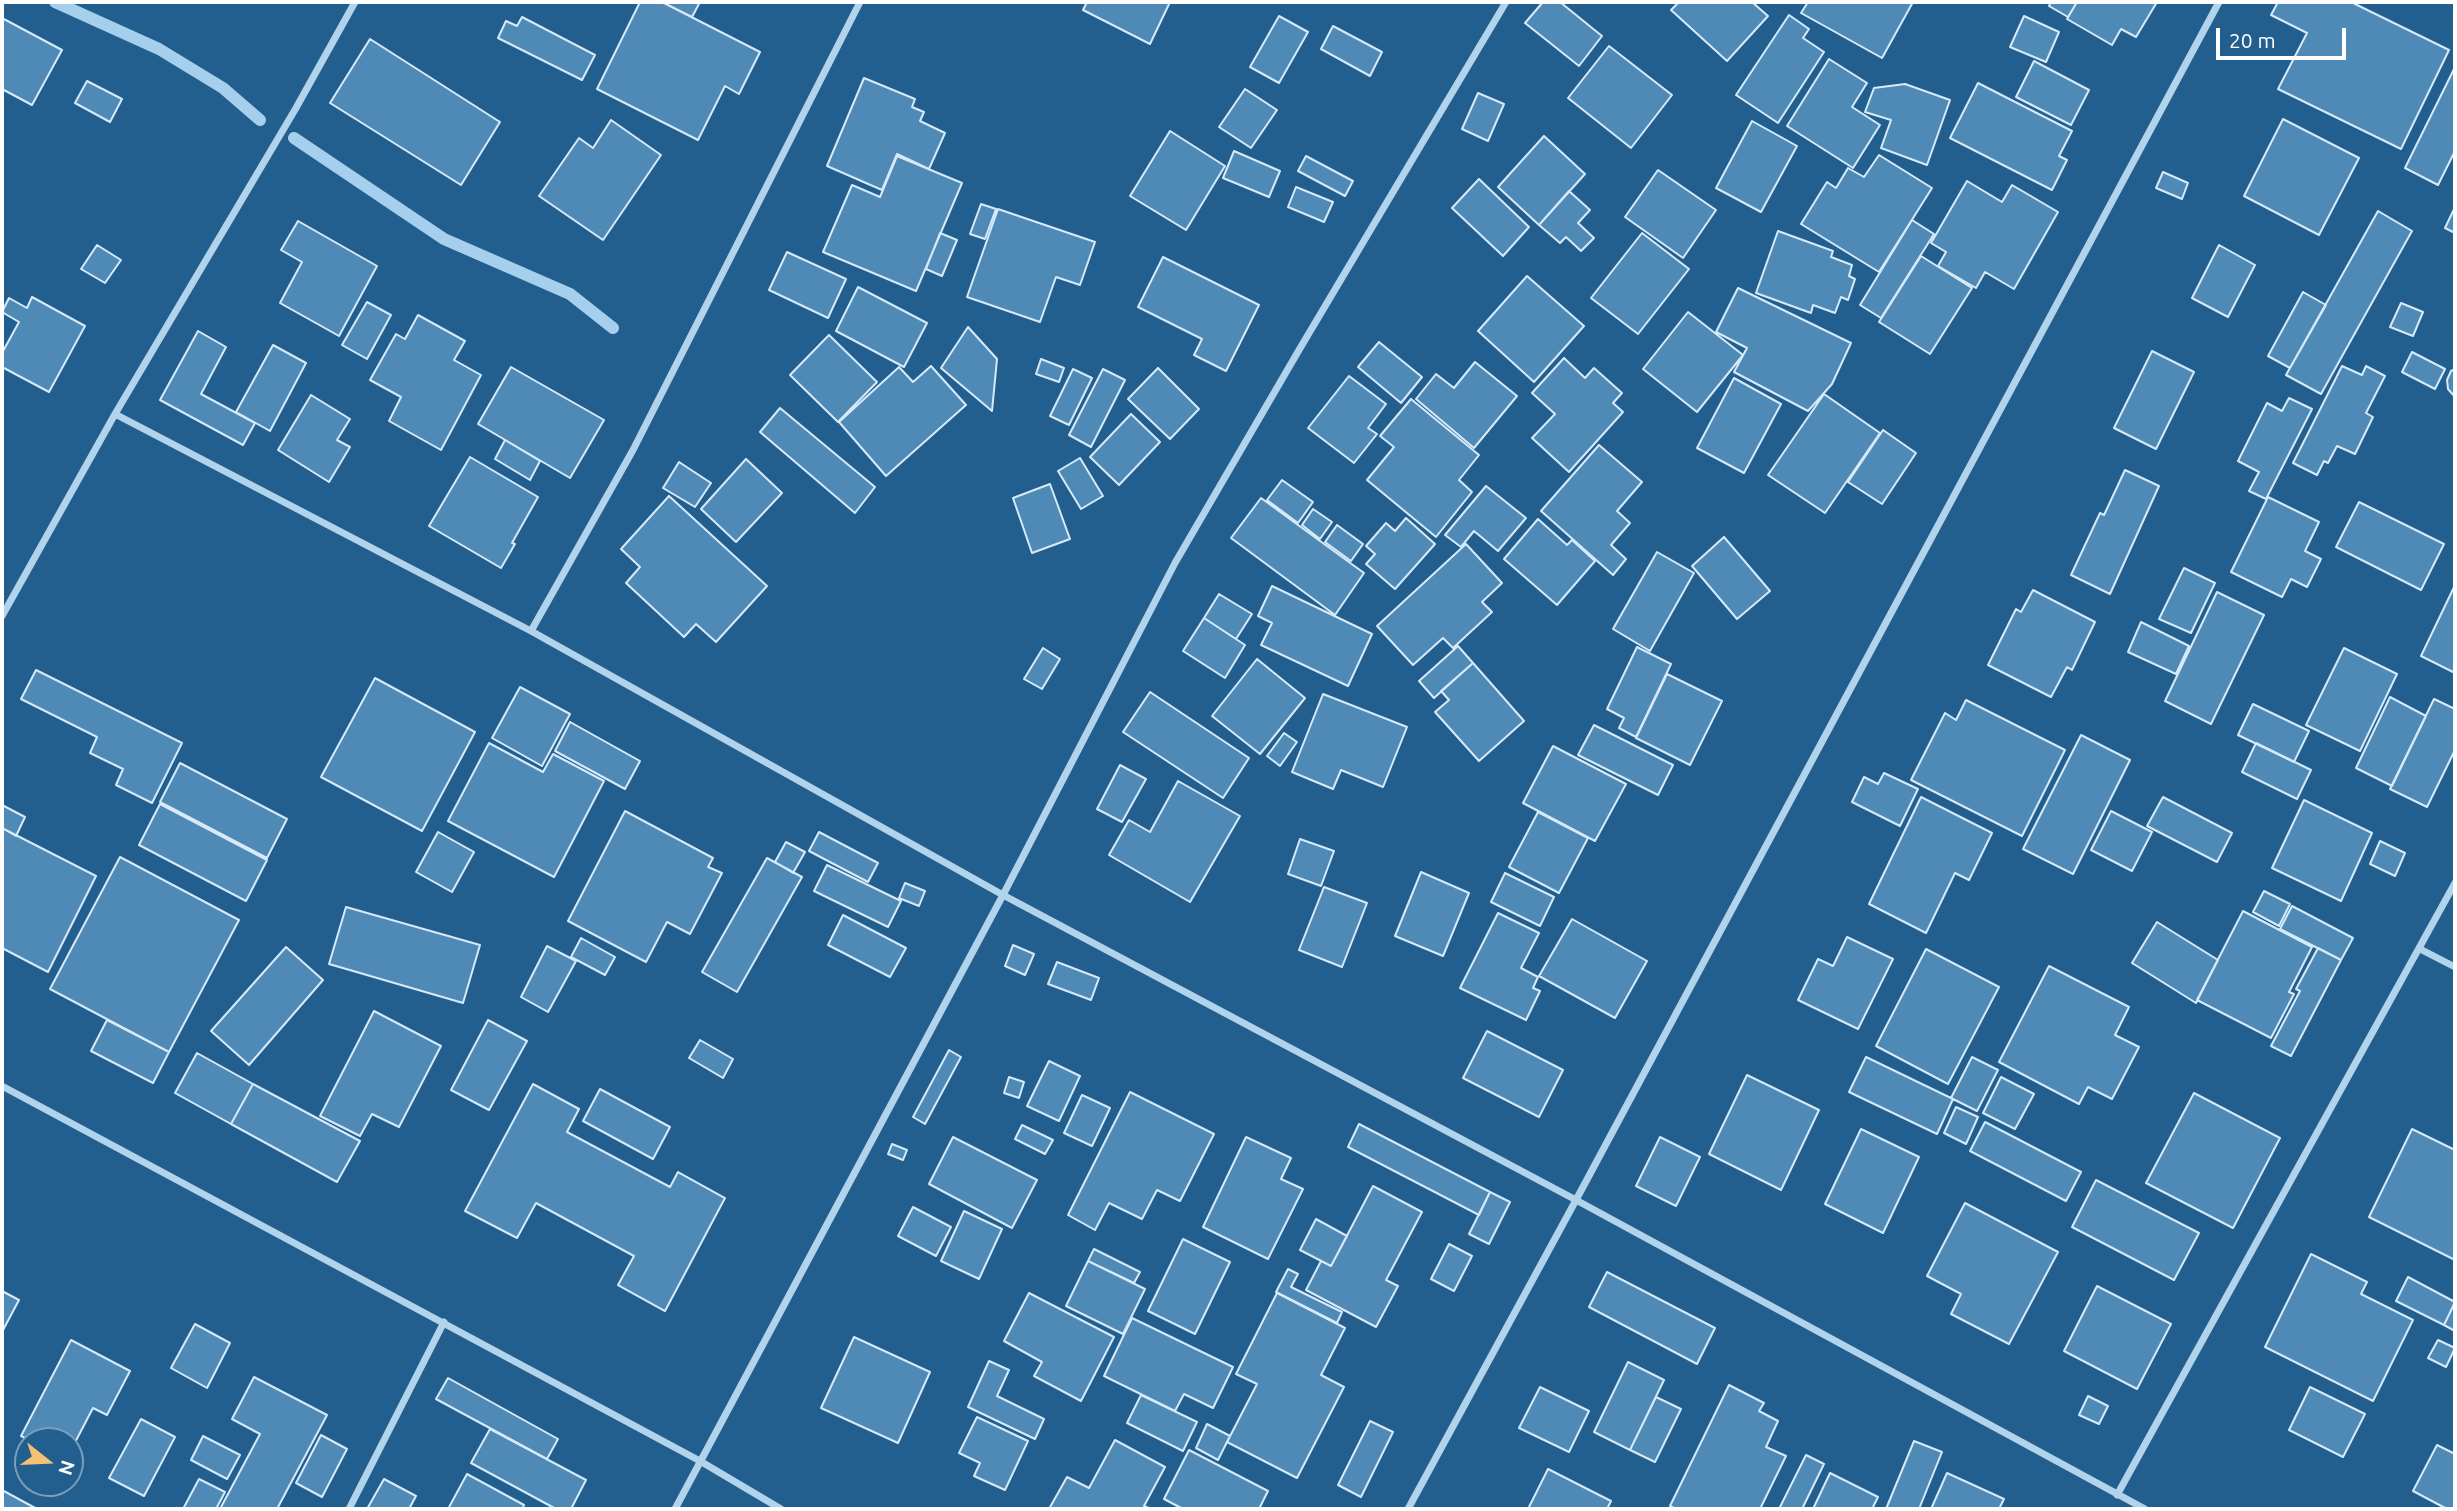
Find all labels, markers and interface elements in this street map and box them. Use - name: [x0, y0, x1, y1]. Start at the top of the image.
- scale bar: [2219, 14, 2348, 58]
- text: 20 m: [2229, 28, 2276, 52]
- north arrow: [14, 1427, 84, 1497]
- text: N: [54, 1458, 80, 1478]

